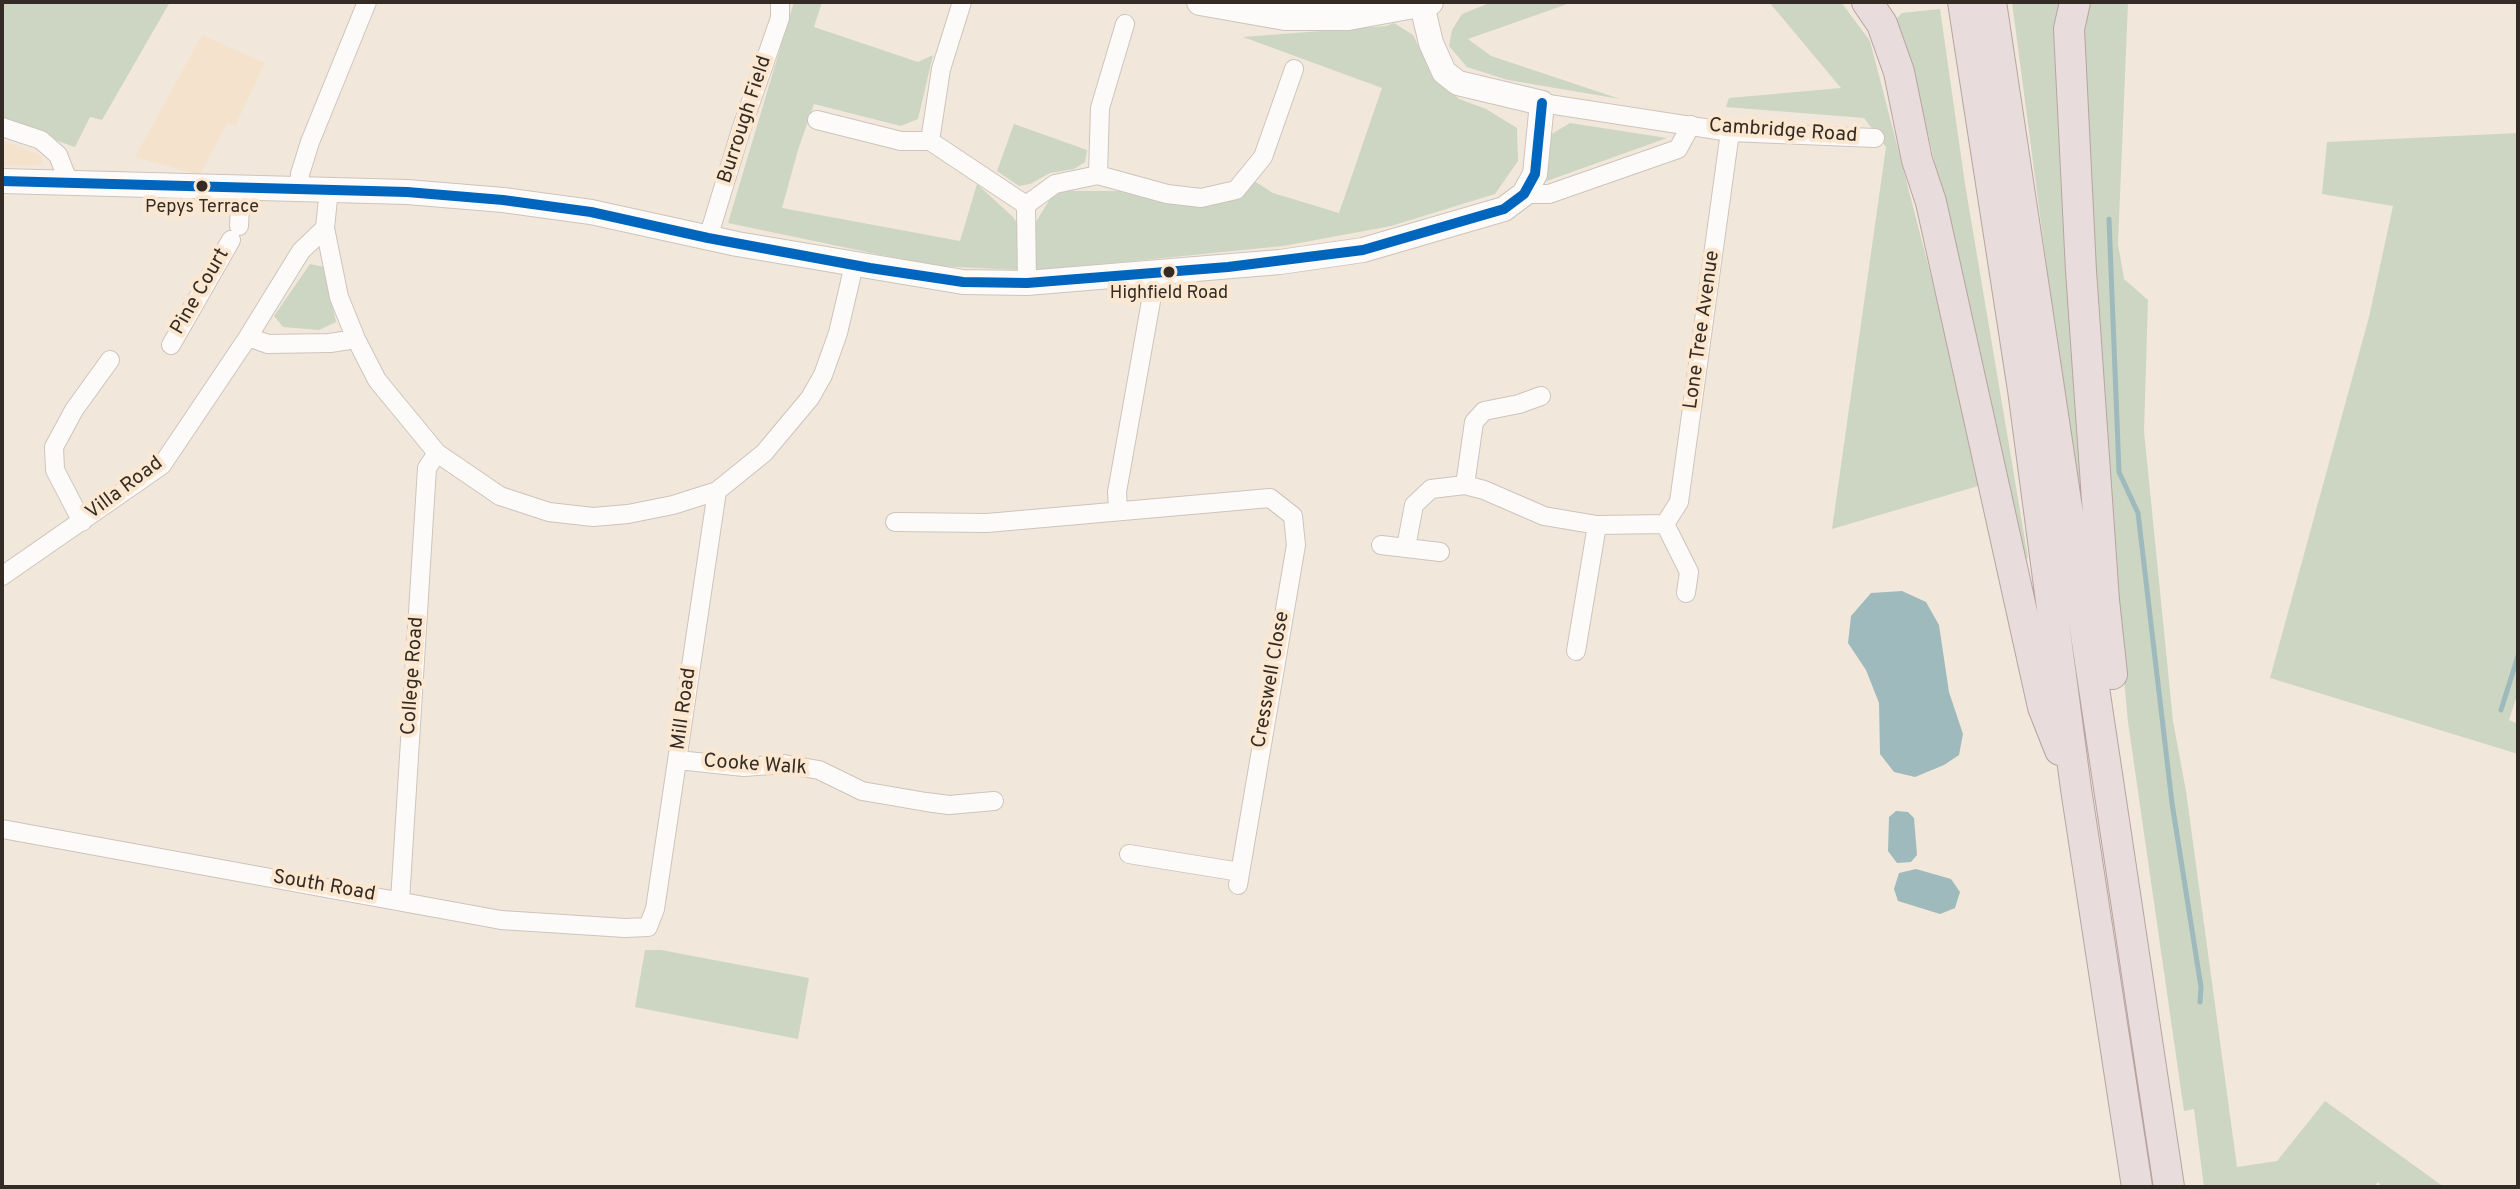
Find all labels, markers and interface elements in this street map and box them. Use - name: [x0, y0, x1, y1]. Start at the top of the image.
- street label: Burrough Field: [714, 53, 778, 187]
- street label: Cambridge Road: [1708, 115, 1858, 149]
- marker: Pepys Terrace: [194, 178, 210, 194]
- place label: Pepys Terrace: [145, 197, 259, 219]
- street label: Pine Court: [167, 244, 235, 340]
- street label: Lone Tree Avenue: [1680, 249, 1726, 411]
- marker: Highfield Road: [1161, 264, 1177, 280]
- place label: Highfield Road: [1110, 283, 1228, 305]
- street label: Villa Road: [82, 452, 168, 526]
- street label: Cresswell Close: [1248, 610, 1296, 750]
- street label: College Road: [398, 616, 430, 736]
- street label: Mill Road: [667, 666, 703, 752]
- street label: Cooke Walk: [702, 750, 808, 782]
- street label: South Road: [271, 866, 377, 908]

